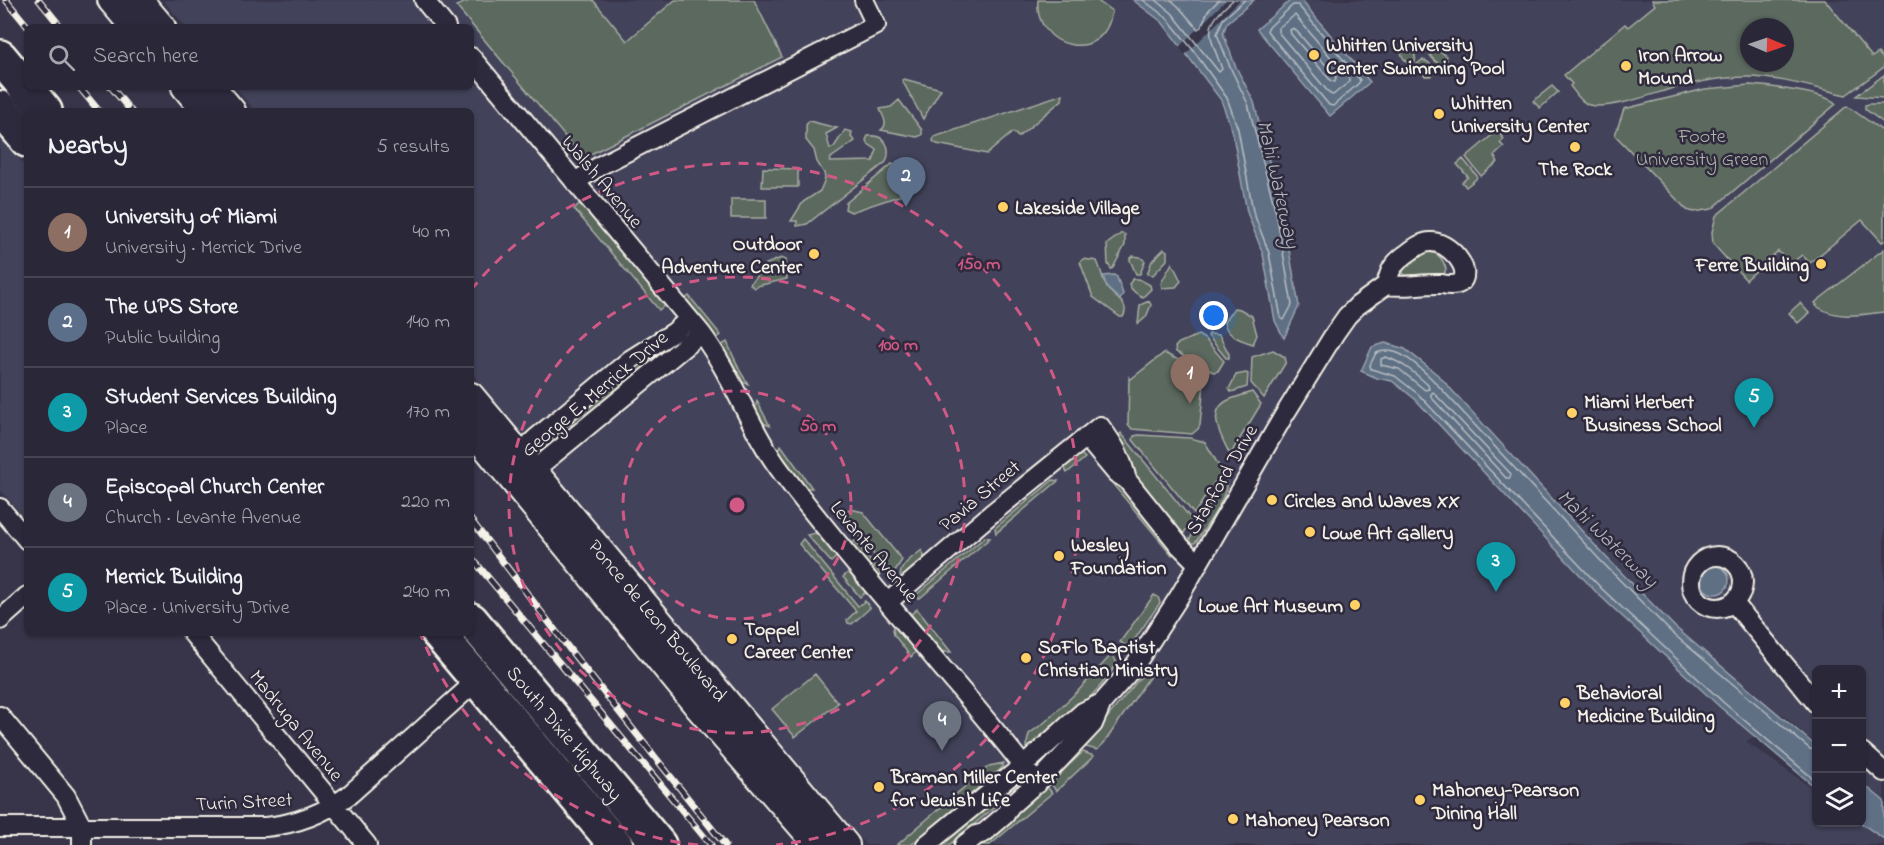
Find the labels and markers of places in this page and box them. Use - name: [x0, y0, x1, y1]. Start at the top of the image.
- place label: Whitten University Center Swimming Pool: [1326, 32, 1505, 85]
- place label: Iron Arrow Mound: [1638, 42, 1722, 94]
- marker: Whitten University Center Swimming Pool: [1307, 48, 1321, 62]
- marker: Iron Arrow Mound: [1619, 59, 1633, 73]
- place label: Whitten University Center: [1451, 90, 1590, 143]
- marker: Whitten University Center: [1432, 107, 1446, 121]
- marker: The Rock: [1568, 140, 1582, 154]
- place label: The Rock: [1538, 156, 1613, 185]
- pin: 2: [886, 158, 926, 207]
- place label: Lakeside Village: [1015, 195, 1140, 225]
- marker: Lakeside Village: [996, 200, 1010, 214]
- place label: Outdoor Adventure Center: [661, 231, 803, 283]
- marker: Outdoor Adventure Center: [807, 247, 821, 261]
- place label: Ferre Building: [1694, 252, 1809, 282]
- marker: Ferre Building: [1814, 257, 1828, 271]
- pin: 1: [1170, 354, 1210, 404]
- pin: 5: [1734, 378, 1774, 428]
- place label: Miami Herbert Business School: [1583, 389, 1722, 441]
- marker: Miami Herbert Business School: [1565, 406, 1579, 420]
- place label: Circles and Waves XX: [1284, 488, 1460, 517]
- marker: Circles and Waves XX: [1265, 493, 1279, 507]
- centre of rings: [727, 495, 747, 515]
- place label: Lowe Art Gallery: [1322, 520, 1453, 550]
- marker: Lowe Art Gallery: [1303, 525, 1317, 539]
- place label: Wesley Foundation: [1070, 532, 1167, 584]
- pin: 3: [1476, 542, 1516, 592]
- marker: Wesley Foundation: [1052, 549, 1066, 563]
- place label: Lowe Art Museum: [1198, 593, 1343, 622]
- marker: Lowe Art Museum: [1348, 598, 1362, 612]
- place label: Toppel Career Center: [744, 616, 854, 668]
- marker: Toppel Career Center: [725, 632, 739, 646]
- place label: SoFlo Baptist Christian Ministry: [1038, 634, 1178, 687]
- marker: SoFlo Baptist Christian Ministry: [1019, 651, 1033, 665]
- place label: Behavioral Medicine Building: [1576, 680, 1715, 733]
- marker: Behavioral Medicine Building: [1558, 696, 1572, 710]
- pin: 4: [922, 702, 962, 751]
- place label: Braman Miller Center for Jewish Life: [890, 764, 1058, 816]
- place label: Mahoney-Pearson Dining Hall: [1431, 777, 1579, 830]
- marker: Braman Miller Center for Jewish Life: [872, 780, 886, 794]
- marker: Mahoney-Pearson Dining Hall: [1413, 793, 1427, 807]
- place label: Mahoney Pearson: [1245, 807, 1390, 837]
- marker: Mahoney Pearson: [1226, 812, 1240, 826]

